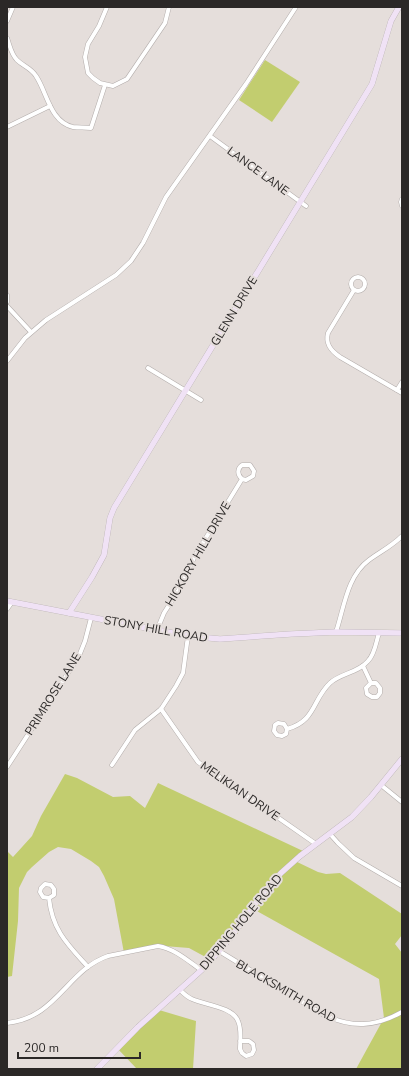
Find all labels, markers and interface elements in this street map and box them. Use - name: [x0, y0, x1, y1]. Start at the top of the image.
- street label: LANCE LANE: [224, 143, 292, 199]
- street label: GLENN DRIVE: [207, 273, 261, 349]
- street label: HICKORY HILL DRIVE: [161, 499, 235, 609]
- street label: STONY HILL ROAD: [103, 612, 209, 646]
- street label: PRIMROSE LANE: [21, 650, 85, 738]
- street label: MELIKIAN DRIVE: [197, 758, 283, 824]
- street label: DIPPING HOLE ROAD: [196, 871, 286, 973]
- street label: BLACKSMITH ROAD: [233, 956, 339, 1026]
- scale bar: [18, 1034, 140, 1060]
- text: 200 m: [24, 1040, 59, 1056]

